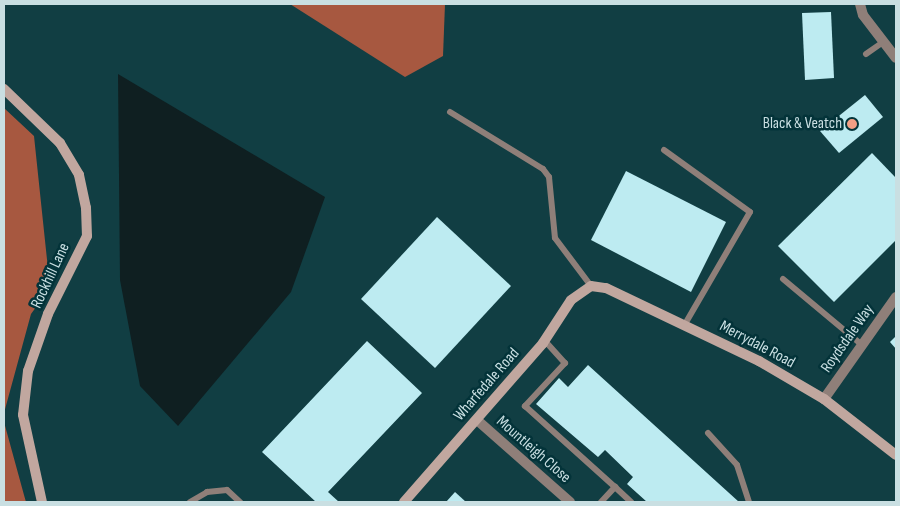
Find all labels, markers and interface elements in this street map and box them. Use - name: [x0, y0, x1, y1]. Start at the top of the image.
- place label: Black & Veatch: [763, 114, 842, 134]
- marker: Black & Veatch: [846, 118, 858, 130]
- street label: Rockhill Lane: [28, 240, 74, 312]
- street label: Roydsdale Way: [817, 301, 879, 377]
- street label: Merrydale Road: [716, 317, 798, 373]
- street label: Wharfedale Road: [450, 345, 524, 425]
- street label: Mountleigh Close: [492, 412, 574, 488]

